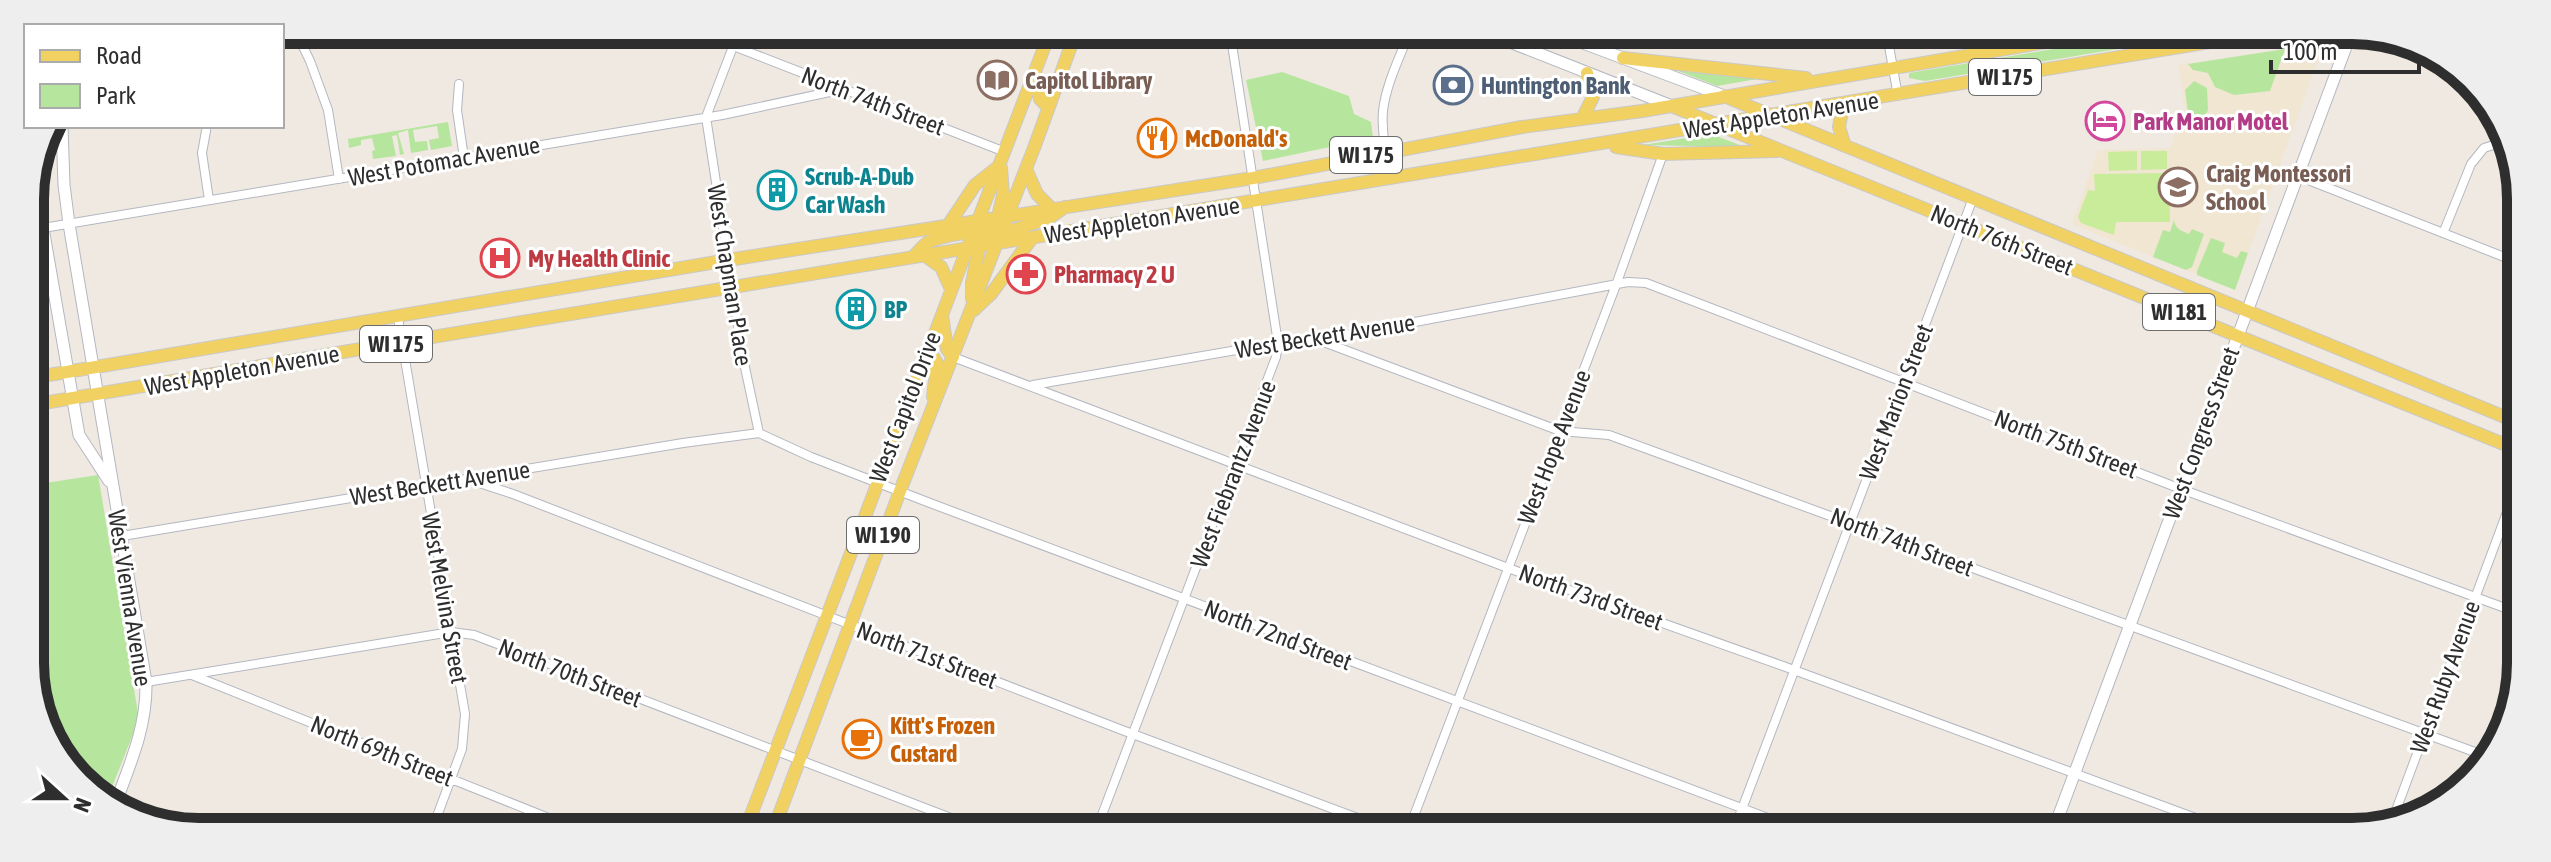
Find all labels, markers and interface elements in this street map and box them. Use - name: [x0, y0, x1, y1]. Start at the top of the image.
- legend: [24, 24, 284, 128]
- scale bar: [2271, 24, 2419, 74]
- text: 100 m: [2283, 38, 2337, 65]
- text: Road: [96, 42, 142, 69]
- library icon: Capitol Library: [976, 59, 1018, 101]
- road number: WI 175: [1969, 59, 2041, 95]
- street label: North 74th Street: [798, 61, 948, 141]
- bank icon: Huntington Bank: [1432, 64, 1474, 106]
- place label: Capitol Library: [1025, 67, 1152, 94]
- place label: Huntington Bank: [1481, 72, 1631, 99]
- text: Park: [96, 82, 137, 109]
- street label: West Appleton Avenue: [1682, 86, 1880, 144]
- hotel icon: Park Manor Motel: [2084, 100, 2126, 142]
- place label: Park Manor Motel: [2133, 108, 2289, 135]
- restaurant icon: McDonald's: [1136, 117, 1178, 159]
- place label: McDonald's: [1185, 125, 1288, 152]
- street label: West Potomac Avenue: [346, 131, 542, 191]
- road number: WI 175: [1330, 137, 1402, 173]
- place label: Craig Montessori School: [2206, 160, 2351, 215]
- place label: Scrub-A-Dub Car Wash: [805, 163, 914, 218]
- school or university icon: Craig Montessori School: [2157, 166, 2199, 208]
- building icon: Scrub-A-Dub Car Wash: [756, 169, 798, 211]
- street label: West Chapman Place: [702, 182, 758, 368]
- street label: West Appleton Avenue: [1043, 191, 1241, 249]
- street label: North 76th Street: [1927, 199, 2077, 281]
- hospital icon: My Health Clinic: [479, 237, 521, 279]
- place label: My Health Clinic: [528, 245, 670, 272]
- pharmacy icon: Pharmacy 2 U: [1005, 253, 1047, 295]
- place label: Pharmacy 2 U: [1054, 261, 1175, 288]
- building icon: BP: [835, 288, 877, 330]
- road number: WI 181: [2143, 294, 2215, 330]
- place label: BP: [884, 296, 907, 323]
- street label: West Beckett Avenue: [1233, 308, 1417, 364]
- street label: West Marion Street: [1854, 320, 1938, 484]
- road number: WI 175: [360, 326, 432, 362]
- street label: West Capitol Drive: [864, 328, 946, 486]
- street label: West Appleton Avenue: [143, 340, 341, 400]
- street label: West Congress Street: [2157, 343, 2245, 523]
- street label: West Hope Avenue: [1512, 366, 1596, 528]
- street label: West Fiebrantz Avenue: [1185, 377, 1281, 571]
- street label: North 75th Street: [1991, 404, 2141, 484]
- street label: West Beckett Avenue: [348, 455, 532, 511]
- street label: North 74th Street: [1827, 502, 1977, 582]
- street label: West Vienna Avenue: [103, 508, 157, 688]
- street label: West Melvina Street: [417, 510, 473, 686]
- road number: WI 190: [847, 517, 919, 553]
- street label: North 73rd Street: [1515, 558, 1667, 636]
- street label: North 72nd Street: [1201, 595, 1356, 676]
- street label: West Ruby Avenue: [2405, 597, 2485, 757]
- street label: North 71st Street: [853, 616, 1001, 694]
- street label: North 70th Street: [495, 633, 645, 713]
- street label: North 69th Street: [307, 710, 457, 792]
- place label: Kitt's Frozen Custard: [890, 712, 995, 767]
- cafe icon: Kitt's Frozen Custard: [841, 718, 883, 760]
- north arrow: [24, 758, 104, 838]
- text: N: [68, 794, 97, 816]

